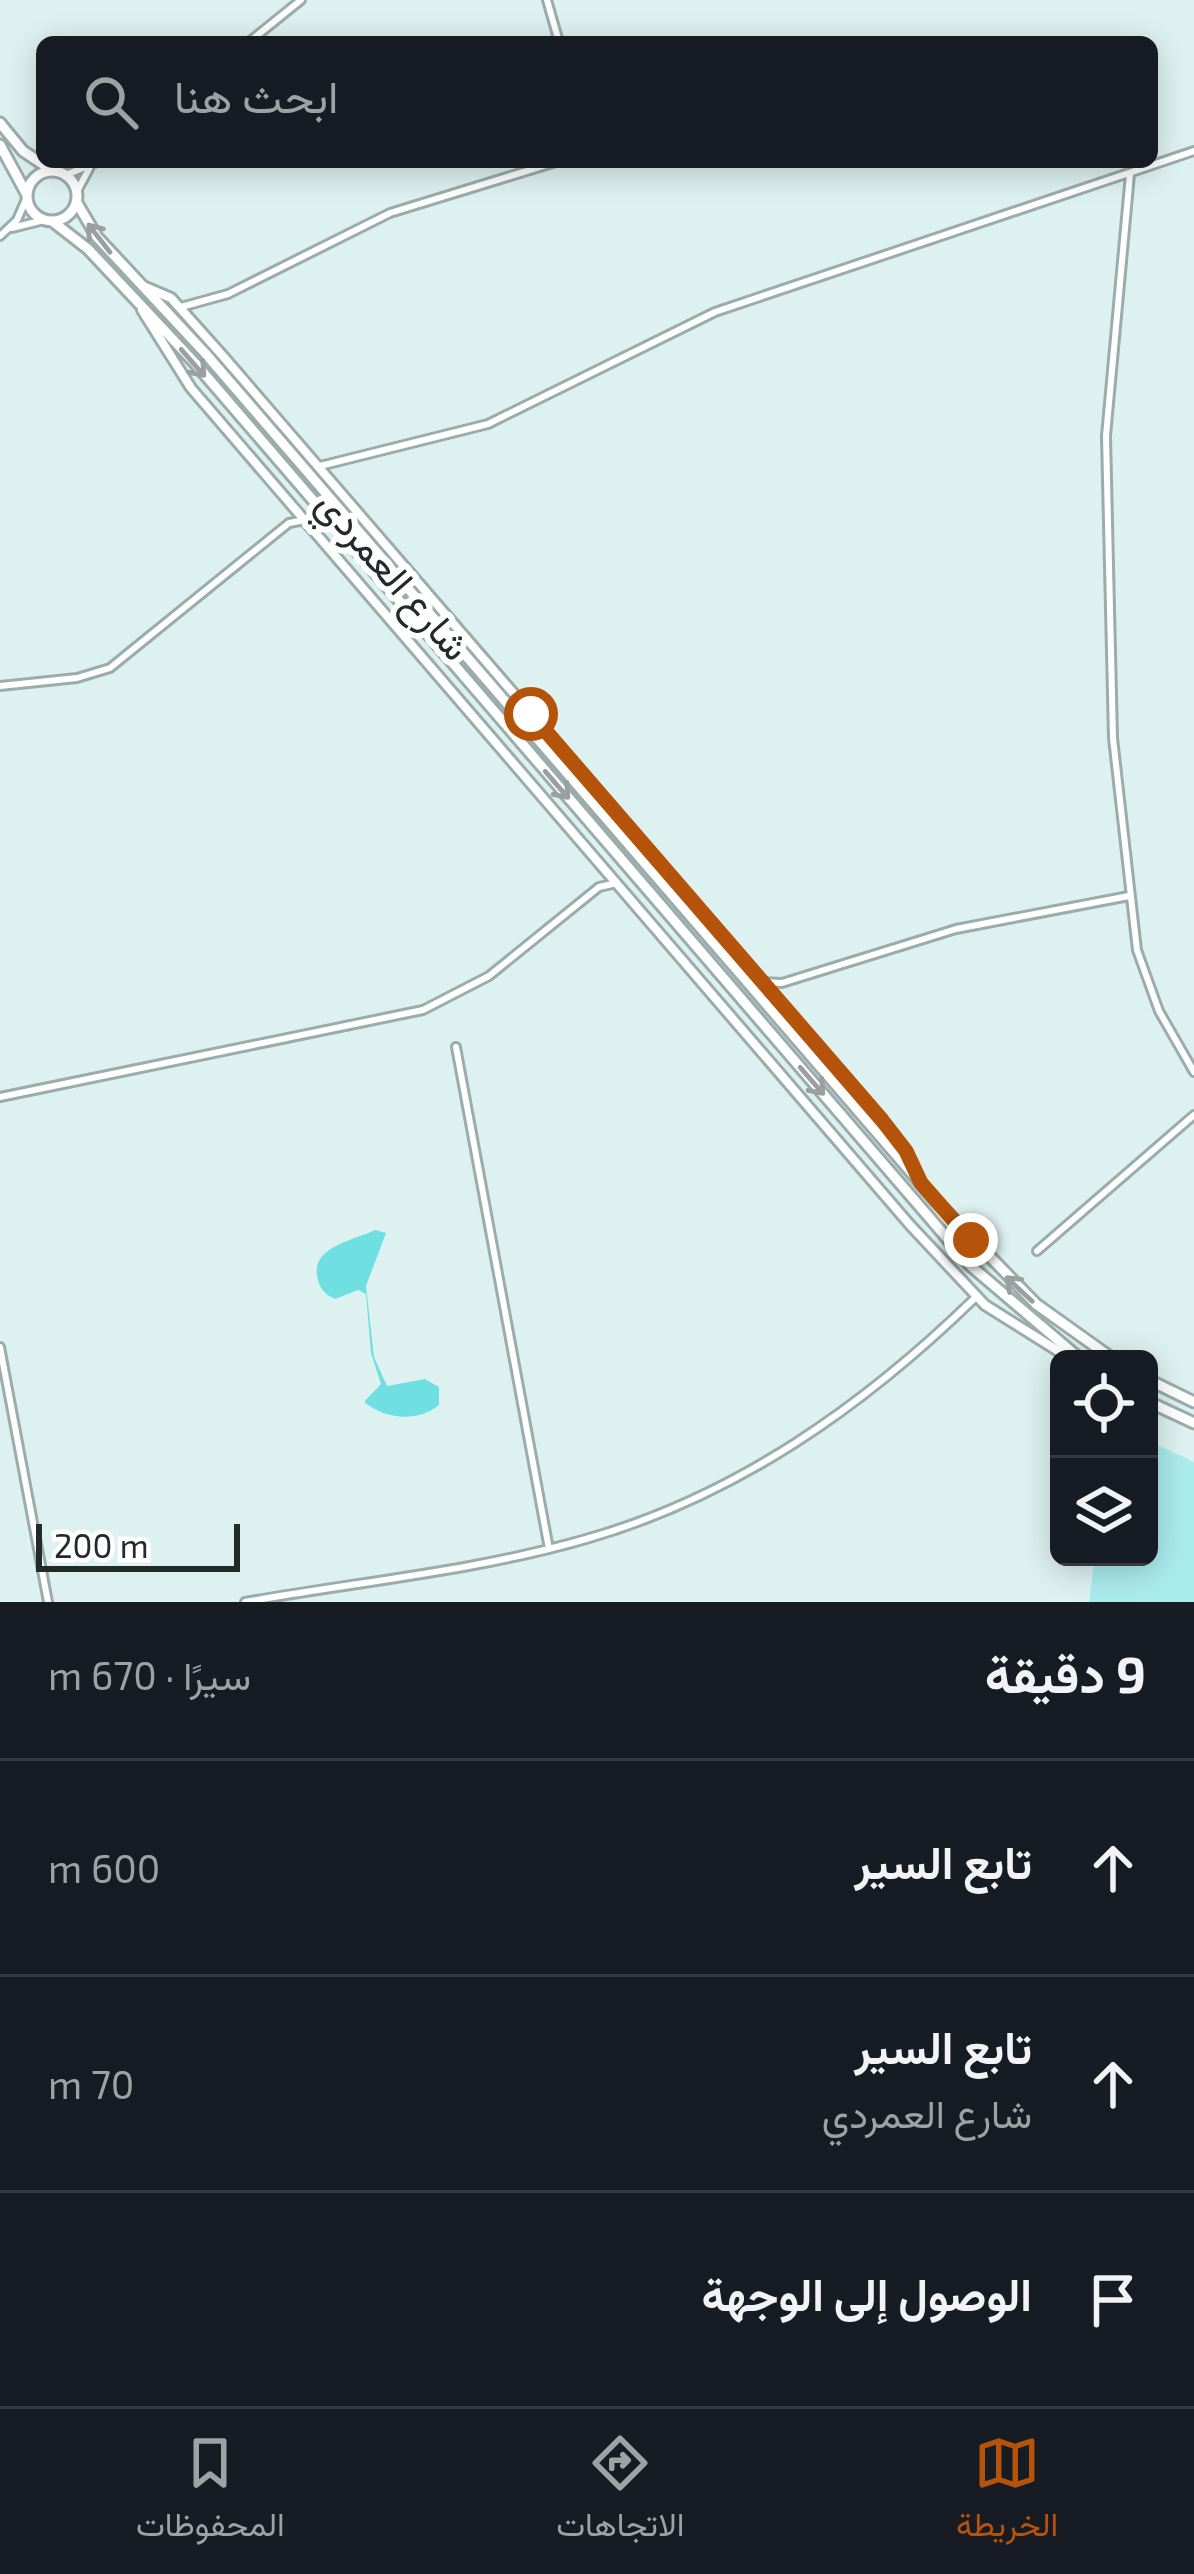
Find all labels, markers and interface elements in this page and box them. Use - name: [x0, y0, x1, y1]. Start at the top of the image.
- search box: [36, 36, 1158, 168]
- text: ابحث هنا: [174, 68, 338, 122]
- icon: search: [78, 69, 144, 135]
- one-way arrow: [86, 222, 112, 254]
- one-way arrow: [179, 347, 207, 377]
- street label: شارع العمردي: [301, 479, 482, 675]
- route start: [504, 687, 558, 741]
- one-way arrow: [543, 770, 571, 800]
- one-way arrow: [798, 1065, 825, 1096]
- route end: [944, 1213, 998, 1267]
- one-way arrow: [1005, 1276, 1035, 1303]
- map controls: [1050, 1350, 1158, 1566]
- button: locate: [1050, 1350, 1158, 1458]
- button: layers: [1050, 1458, 1158, 1566]
- scale bar: [36, 1518, 240, 1571]
- text: 200 m: [54, 1525, 149, 1565]
- text: 9 دقيقة: [985, 1642, 1146, 1703]
- text: سيرًا · 670 m: [48, 1651, 251, 1698]
- text: تابع السير: [854, 1834, 1032, 1888]
- icon: ahead: [1080, 1835, 1146, 1901]
- text: 600 m: [48, 1844, 160, 1891]
- text: تابع السير: [854, 2019, 1032, 2073]
- icon: ahead: [1080, 2051, 1146, 2117]
- text: 70 m: [48, 2060, 134, 2107]
- text: شارع العمردي: [822, 2089, 1032, 2136]
- text: الوصول إلى الوجهة: [701, 2266, 1032, 2320]
- icon: arrive: [1080, 2267, 1146, 2333]
- tab: المحفوظات: [136, 2430, 285, 2554]
- tab: الاتجاهات: [556, 2430, 684, 2554]
- tab: الخريطة: [956, 2430, 1058, 2554]

